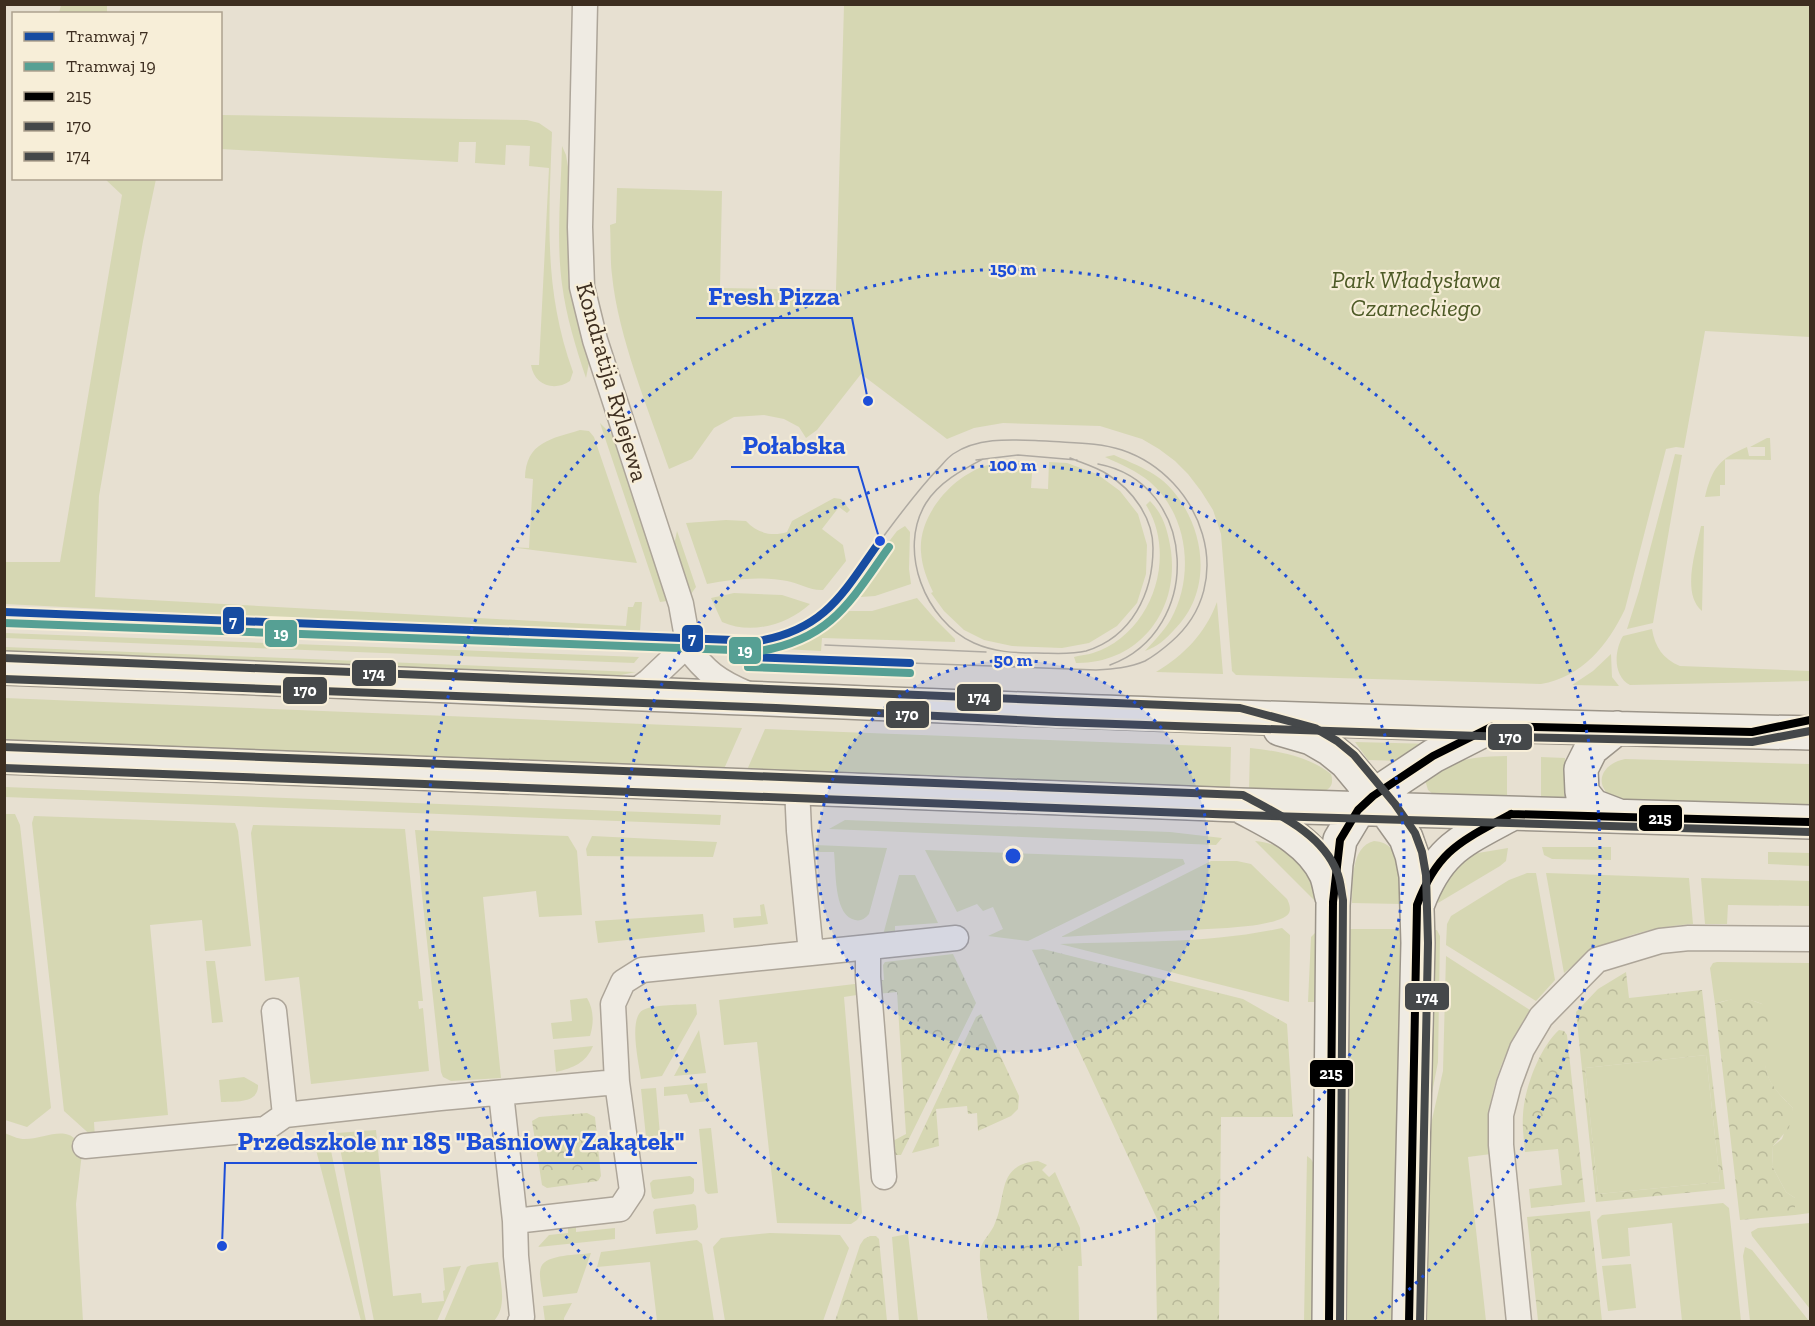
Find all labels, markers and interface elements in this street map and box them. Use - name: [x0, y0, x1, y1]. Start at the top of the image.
- legend: [12, 12, 222, 180]
- text: Tramwaj 7: [66, 25, 148, 47]
- text: Tramwaj 19: [66, 55, 156, 77]
- text: 215: [66, 85, 91, 107]
- text: 170: [66, 115, 91, 137]
- text: 174: [66, 145, 91, 167]
- text: 150 m: [990, 258, 1036, 280]
- park label: Park Władysława Czarneckiego: [1331, 265, 1501, 322]
- callout: Fresh Pizza: [696, 274, 852, 318]
- street label: Kondratija Rylejewa: [570, 279, 655, 485]
- text: Fresh Pizza: [708, 280, 840, 312]
- callout: Połabska: [731, 423, 858, 467]
- text: Połabska: [742, 429, 846, 461]
- text: 100 m: [989, 454, 1037, 476]
- line badge: 7: [222, 606, 245, 635]
- text: 7: [229, 612, 237, 631]
- line badge: 19: [264, 619, 298, 648]
- text: 19: [273, 624, 289, 643]
- line badge: 7: [681, 624, 704, 653]
- text: 7: [688, 629, 696, 648]
- line badge: 19: [728, 636, 762, 665]
- text: 19: [737, 641, 753, 660]
- text: 50 m: [994, 649, 1033, 671]
- line badge: 174: [351, 659, 397, 687]
- text: 174: [363, 664, 385, 683]
- line badge: 170: [282, 676, 328, 705]
- text: 170: [293, 681, 317, 700]
- line badge: 174: [956, 683, 1002, 712]
- text: 174: [968, 688, 990, 707]
- line badge: 170: [885, 700, 930, 729]
- text: 170: [895, 705, 919, 724]
- line badge: 170: [1487, 723, 1533, 751]
- text: 170: [1498, 728, 1522, 747]
- line badge: 215: [1638, 804, 1683, 832]
- text: 215: [1648, 809, 1672, 828]
- centre of rings: [1003, 846, 1023, 866]
- line badge: 174: [1404, 982, 1450, 1011]
- text: 174: [1416, 988, 1438, 1007]
- line badge: 215: [1309, 1059, 1354, 1088]
- text: 215: [1319, 1064, 1343, 1083]
- callout: Przedszkole nr 185 "Baśniowy Zakątek": [225, 1119, 697, 1163]
- text: Przedszkole nr 185 "Baśniowy Zakątek": [237, 1125, 685, 1157]

